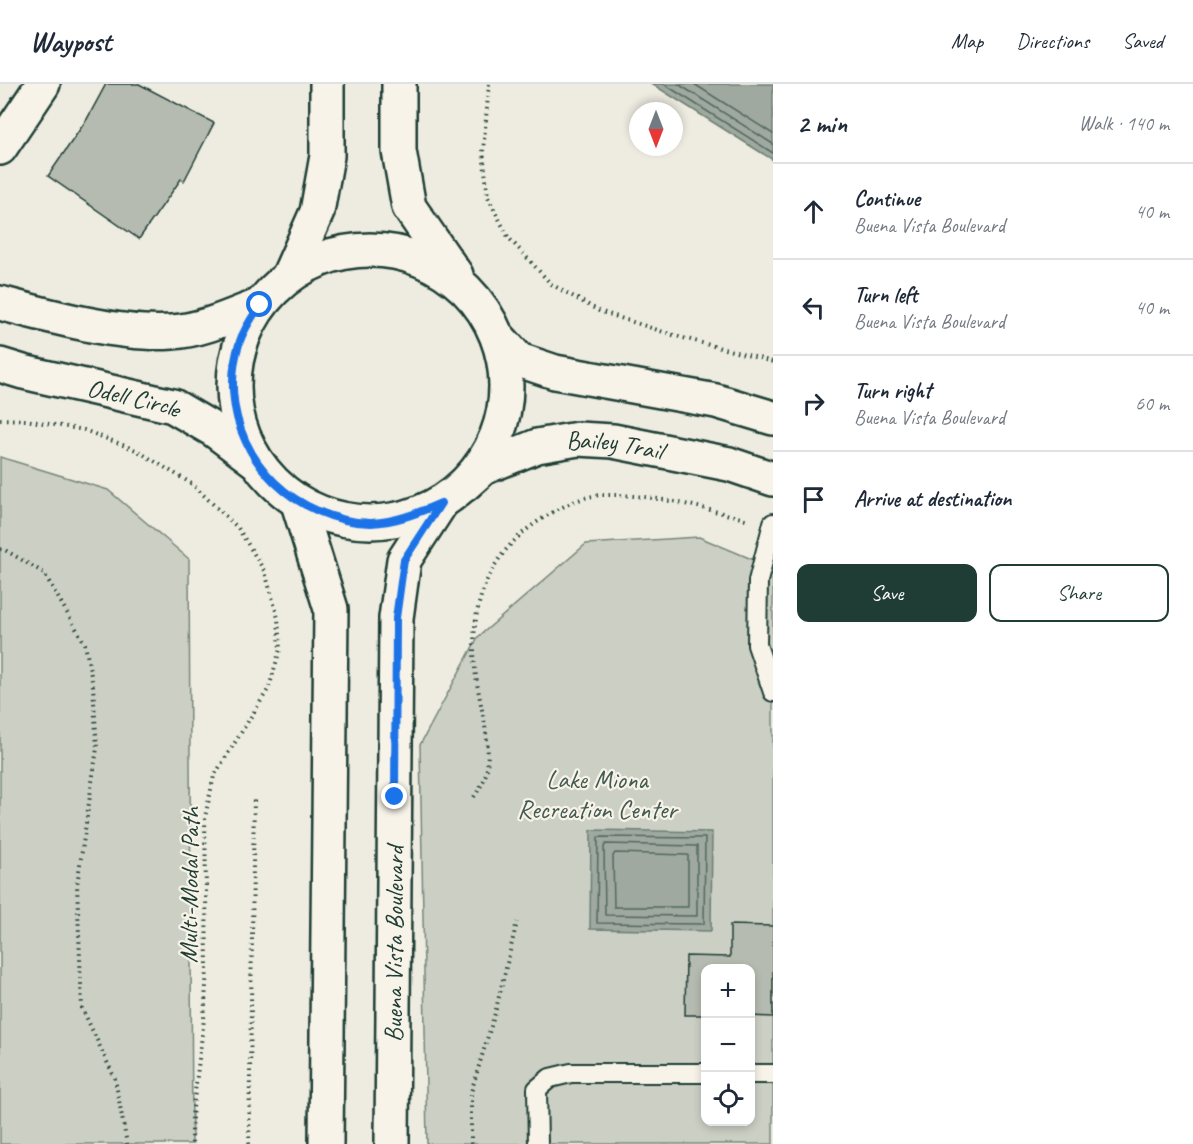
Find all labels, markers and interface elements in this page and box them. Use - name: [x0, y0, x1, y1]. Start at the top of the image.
- text: Waypost: [30, 24, 111, 59]
- text: Map: [951, 28, 983, 54]
- text: Directions: [1016, 28, 1089, 54]
- text: Saved: [1122, 28, 1163, 54]
- north arrow: [629, 102, 683, 156]
- text: 2 min: [797, 107, 847, 140]
- text: Walk · 140 m: [1079, 111, 1169, 136]
- text: Continue: [854, 185, 920, 213]
- icon: ahead: [797, 195, 830, 228]
- text: 40 m: [1135, 199, 1169, 224]
- text: Buena Vista Boulevard: [854, 213, 1005, 238]
- text: Turn left: [854, 281, 918, 309]
- route start: [246, 291, 272, 317]
- icon: left: [797, 291, 830, 324]
- text: 40 m: [1135, 295, 1169, 320]
- text: Buena Vista Boulevard: [854, 309, 1005, 334]
- street label: Odell Circle: [84, 371, 189, 425]
- text: Turn right: [854, 377, 931, 405]
- icon: right: [797, 387, 830, 420]
- text: 60 m: [1135, 391, 1169, 416]
- text: Buena Vista Boulevard: [854, 405, 1005, 430]
- street label: Bailey Trail: [563, 423, 670, 468]
- icon: arrive: [797, 483, 830, 516]
- text: Arrive at destination: [854, 485, 1011, 513]
- button: Save: [797, 564, 977, 622]
- button: Share: [989, 564, 1169, 622]
- park label: Lake Miona Recreation Center: [517, 763, 679, 826]
- route end: [381, 783, 407, 809]
- street label: Multi-Modal Path: [172, 805, 207, 963]
- street label: Buena Vista Boulevard: [377, 842, 411, 1042]
- map controls: [701, 964, 755, 1126]
- button: +: [701, 964, 755, 1018]
- button: −: [701, 1018, 755, 1072]
- button: locate: [701, 1072, 755, 1126]

